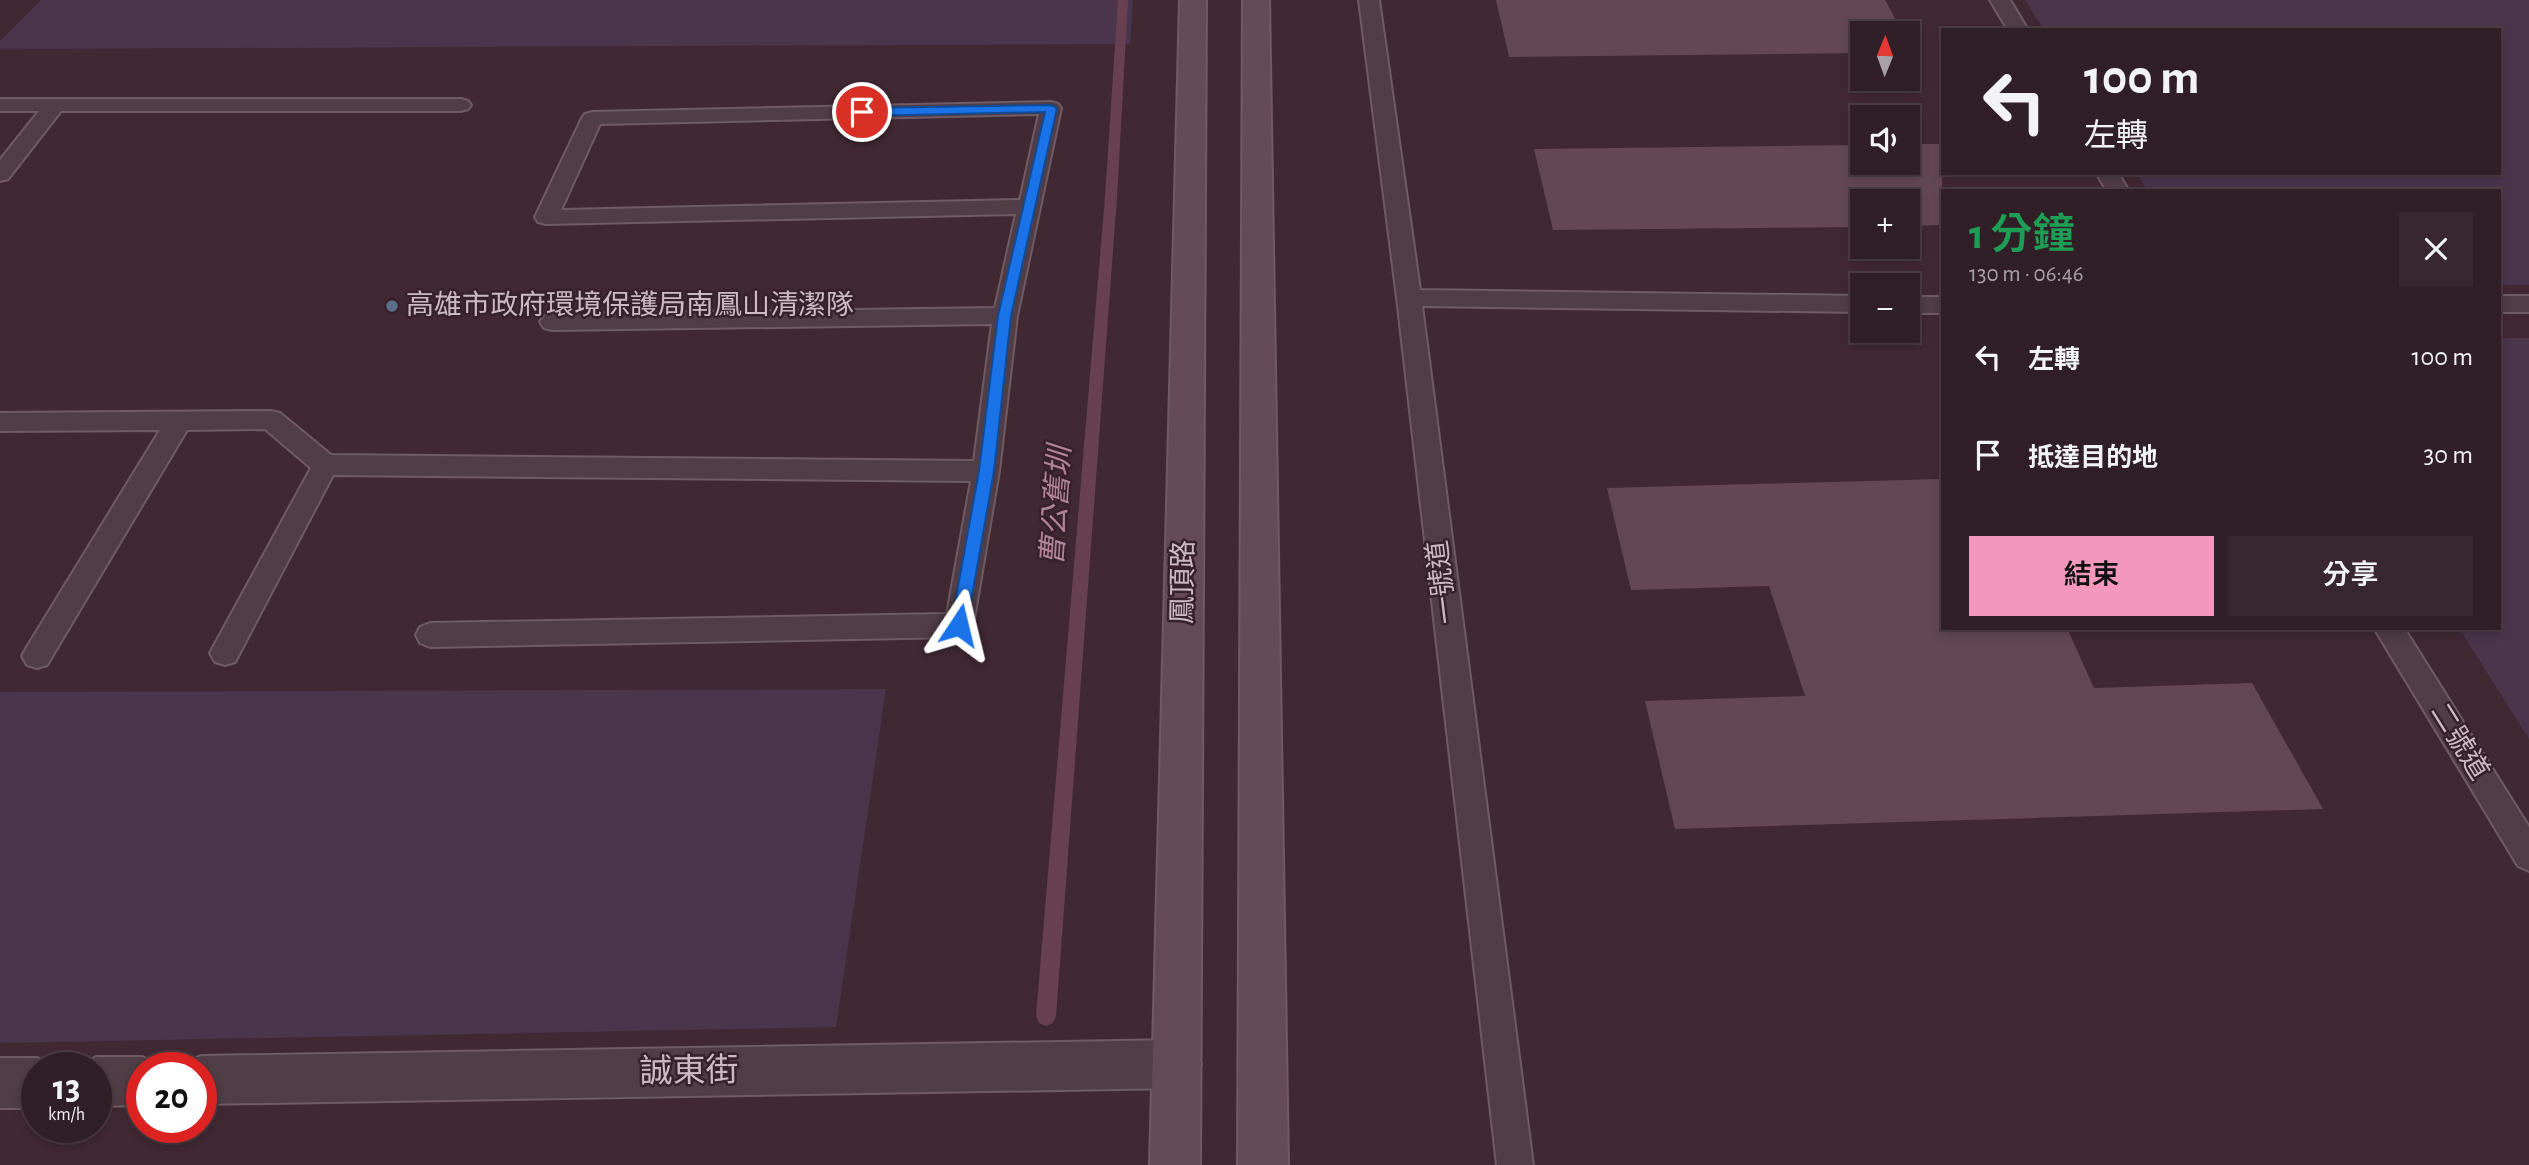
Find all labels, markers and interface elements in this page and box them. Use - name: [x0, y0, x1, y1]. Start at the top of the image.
- north arrow: [1850, 21, 1920, 91]
- map controls: [1850, 21, 1920, 343]
- text: 100 m: [2084, 54, 2200, 103]
- icon: left: [1969, 56, 2060, 147]
- pin: [832, 82, 892, 142]
- icon: arrive: [843, 93, 881, 131]
- button: sound: [1850, 105, 1920, 175]
- text: 左轉: [2084, 120, 2148, 152]
- button: +: [1850, 189, 1920, 259]
- button: close: [2399, 212, 2473, 286]
- text: 1 分鐘: [1969, 214, 2074, 256]
- text: 130 m · 06:46: [1969, 263, 2084, 286]
- button: −: [1850, 273, 1920, 343]
- place label: 高雄市政府環境保護局南鳳山清潔隊: [406, 290, 854, 320]
- marker: 高雄市政府環境保護局南鳳山清潔隊: [384, 298, 400, 314]
- icon: left: [1969, 338, 2007, 376]
- text: 100 m: [2412, 344, 2473, 370]
- text: 左轉: [2028, 347, 2080, 373]
- icon: arrive: [1969, 436, 2007, 474]
- water label: 曹公舊圳: [1036, 441, 1076, 567]
- text: 30 m: [2423, 442, 2473, 468]
- text: 抵達目的地: [2028, 445, 2158, 471]
- button: 結束: [1969, 536, 2214, 616]
- button: 分享: [2228, 536, 2473, 616]
- street label: 一號道: [1422, 539, 1462, 626]
- street label: 鳳頂路: [1167, 540, 1199, 624]
- position arrow: [922, 588, 996, 662]
- street label: 二號道: [2425, 698, 2495, 785]
- speed limit sign: 20: [126, 1052, 217, 1143]
- street label: 誠東街: [639, 1053, 739, 1089]
- text: 13: [53, 1071, 80, 1106]
- text: km/h: [48, 1106, 85, 1124]

